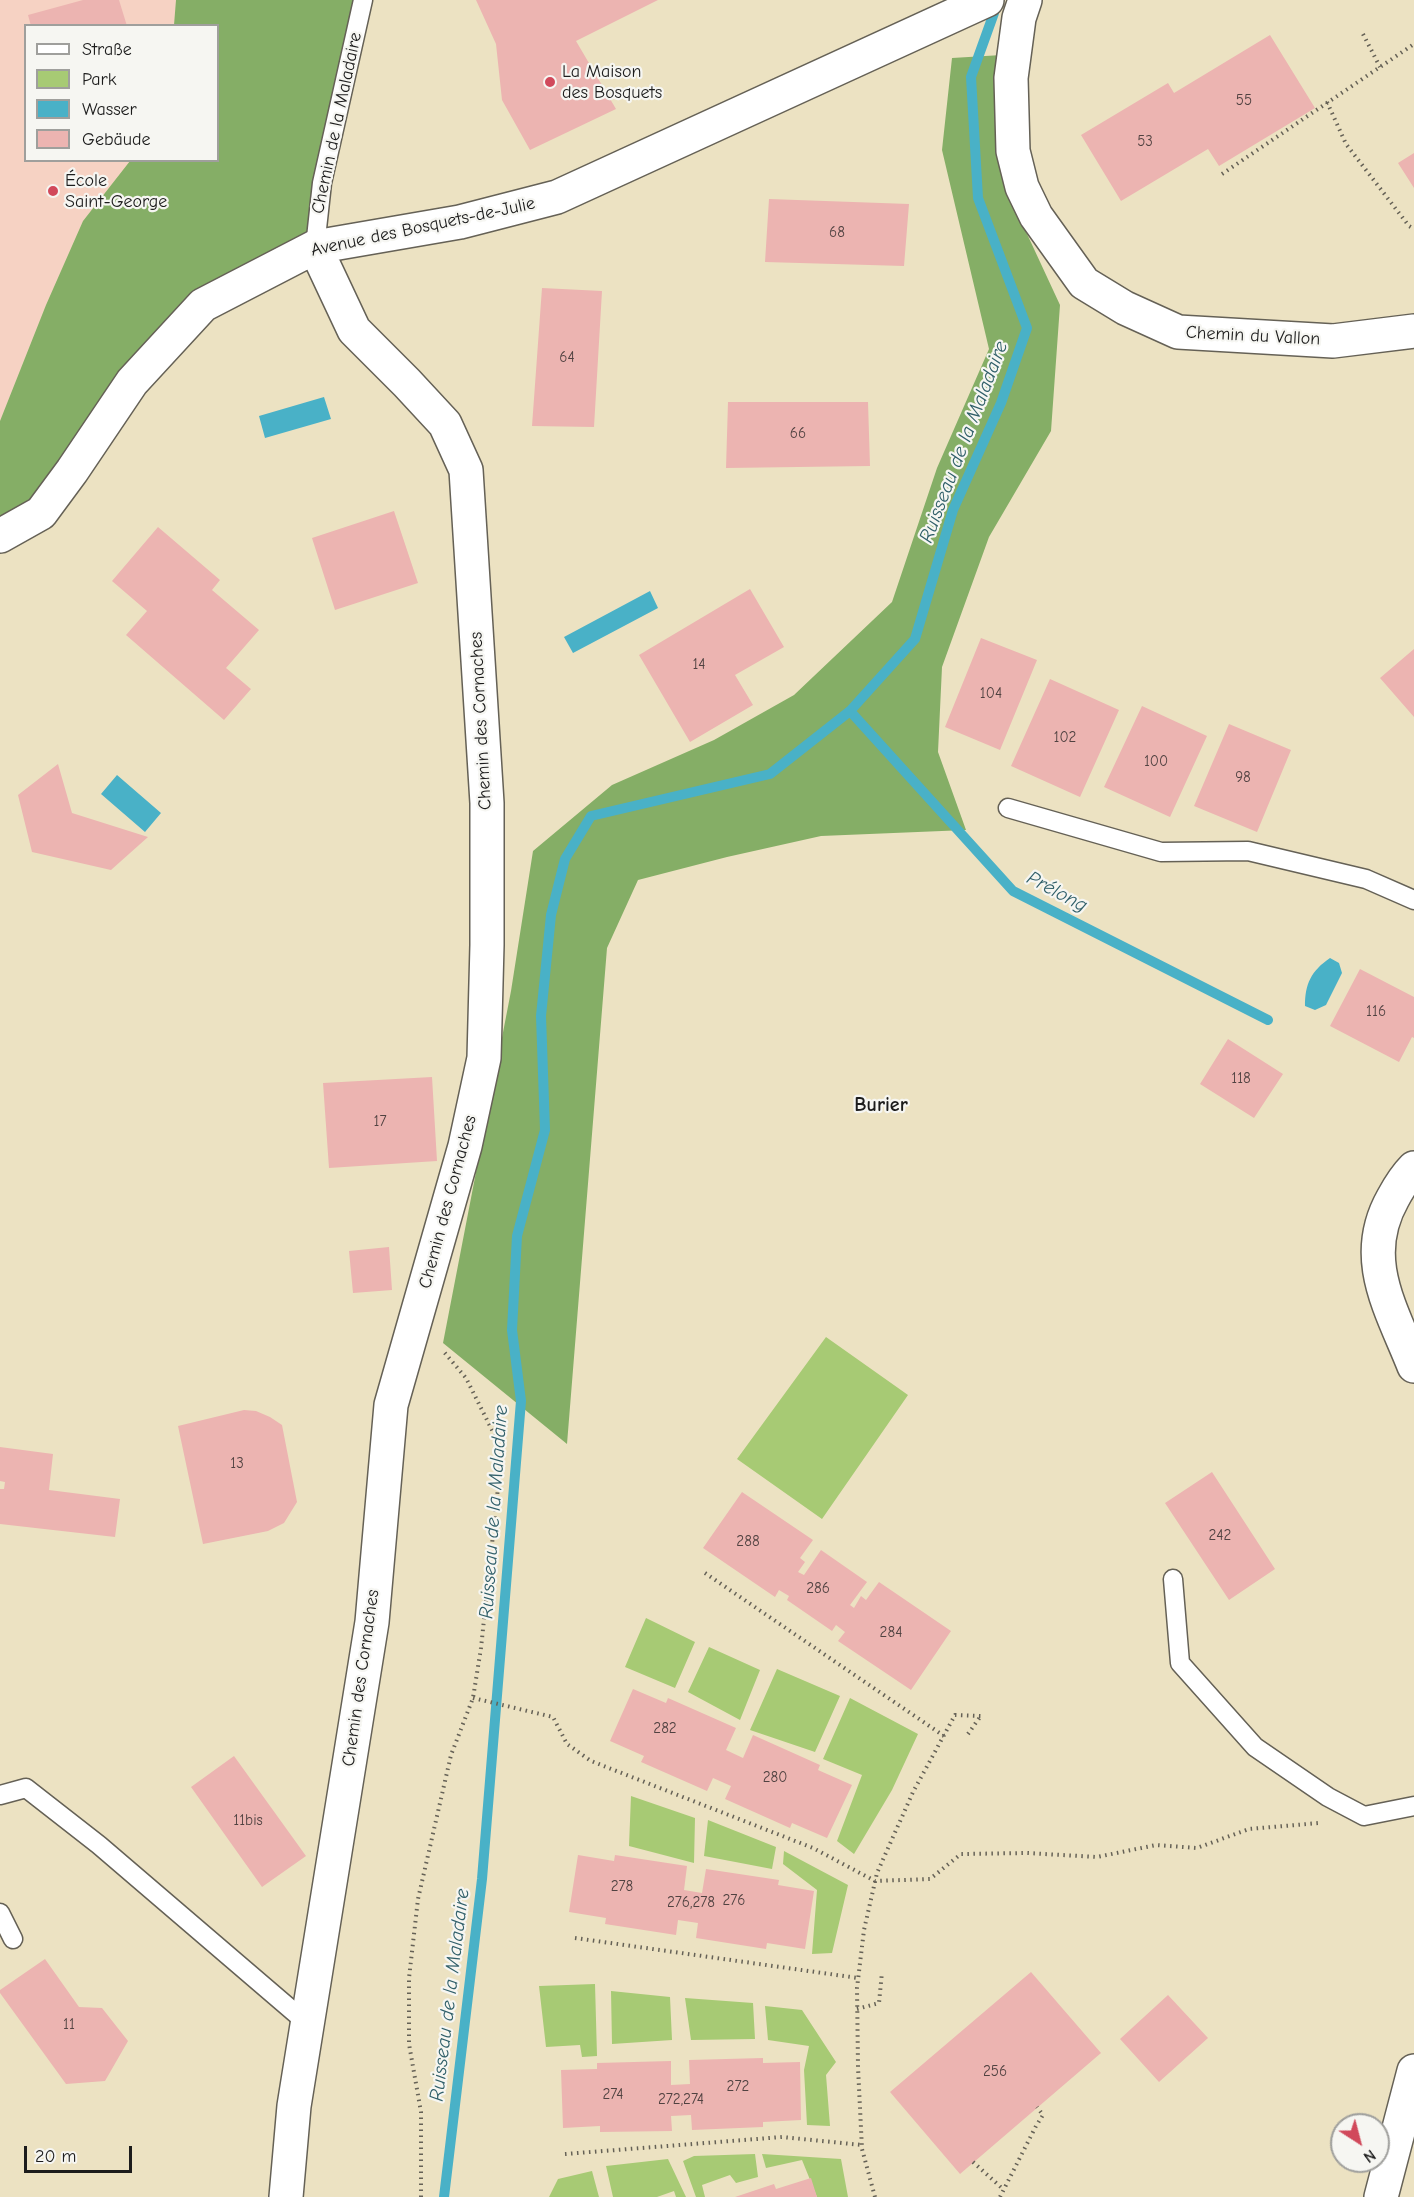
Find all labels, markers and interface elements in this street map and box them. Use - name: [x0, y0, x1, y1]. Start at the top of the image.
- legend: [24, 24, 219, 162]
- street label: Chemin de la Maladaire: [307, 30, 367, 216]
- text: Straße: [82, 39, 132, 60]
- place label: La Maison des Bosquets: [562, 61, 662, 104]
- text: Park: [82, 69, 116, 90]
- marker: La Maison des Bosquets: [543, 75, 557, 89]
- house number: 55: [1236, 92, 1252, 110]
- text: Wasser: [82, 99, 137, 120]
- text: Gebäude: [82, 129, 151, 150]
- house number: 53: [1137, 133, 1153, 151]
- place label: École Saint-George: [65, 170, 167, 213]
- marker: École Saint-George: [46, 184, 60, 198]
- street label: Avenue des Bosquets-de-Julie: [309, 193, 537, 261]
- house number: 68: [829, 224, 845, 242]
- street label: Chemin du Vallon: [1185, 322, 1321, 350]
- water label: Ruisseau de la Maladaire: [914, 338, 1014, 546]
- house number: 64: [559, 349, 575, 367]
- house number: 66: [790, 425, 806, 443]
- street label: Chemin des Cornaches: [466, 631, 496, 811]
- house number: 14: [692, 656, 706, 674]
- house number: 104: [980, 685, 1002, 703]
- house number: 102: [1054, 729, 1076, 747]
- house number: 100: [1144, 753, 1168, 771]
- house number: 98: [1235, 769, 1251, 787]
- water label: Prélong: [1023, 866, 1091, 918]
- house number: 116: [1366, 1003, 1386, 1021]
- house number: 118: [1231, 1070, 1251, 1088]
- district label: Burier: [854, 1093, 908, 1117]
- house number: 17: [373, 1113, 387, 1131]
- street label: Chemin des Cornaches: [414, 1113, 482, 1291]
- water label: Ruisseau de la Maladaire: [475, 1404, 513, 1620]
- house number: 13: [230, 1455, 244, 1473]
- house number: 242: [1209, 1527, 1231, 1545]
- house number: 288: [736, 1533, 760, 1551]
- house number: 286: [806, 1580, 830, 1598]
- street label: Chemin des Cornaches: [338, 1588, 384, 1768]
- house number: 284: [880, 1624, 902, 1642]
- house number: 282: [653, 1720, 677, 1738]
- house number: 280: [763, 1769, 787, 1787]
- house number: 11bis: [233, 1812, 263, 1830]
- house number: 278: [611, 1878, 633, 1896]
- water label: Ruisseau de la Maladaire: [425, 1887, 475, 2103]
- house number: 276: [723, 1892, 745, 1910]
- house number: 276,278: [667, 1894, 715, 1912]
- house number: 11: [63, 2016, 75, 2034]
- house number: 256: [983, 2063, 1007, 2081]
- house number: 272: [727, 2078, 749, 2096]
- house number: 274: [603, 2086, 623, 2104]
- house number: 272,274: [658, 2091, 704, 2109]
- north arrow: [1330, 2113, 1390, 2173]
- scale bar: [27, 2134, 135, 2172]
- text: 20 m: [35, 2146, 76, 2167]
- text: N: [1360, 2146, 1379, 2166]

